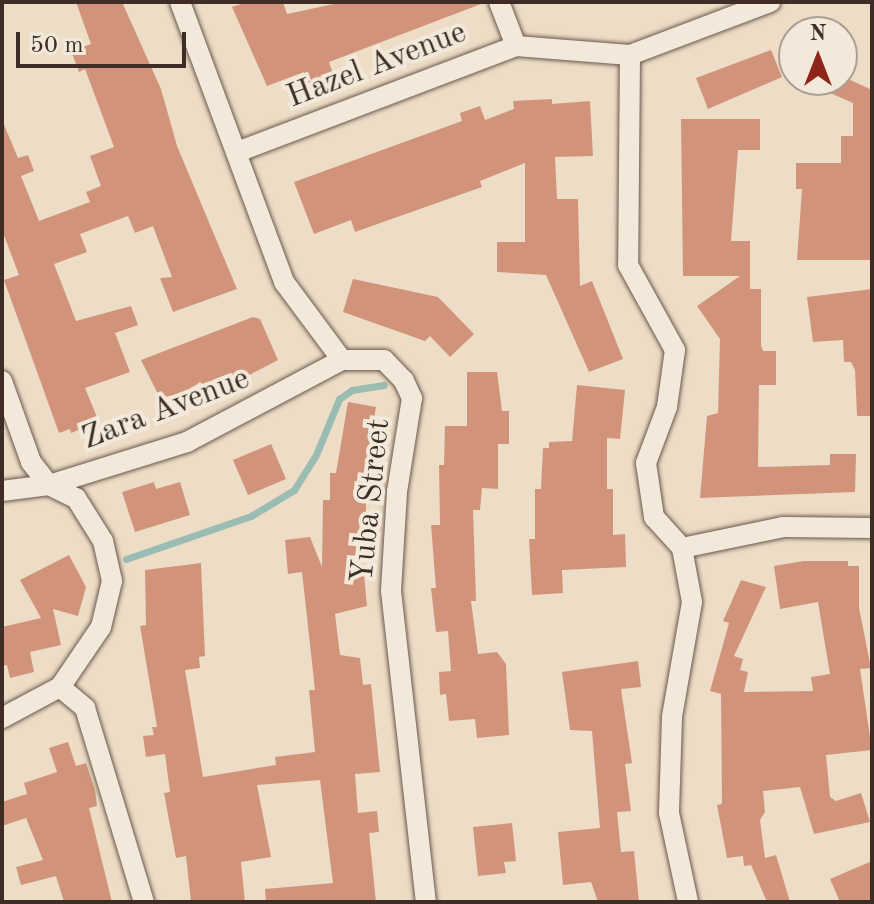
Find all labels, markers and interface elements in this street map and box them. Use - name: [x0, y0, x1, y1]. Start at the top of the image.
- street label: Hazel Avenue: [282, 14, 472, 118]
- scale bar: [20, 16, 190, 66]
- north arrow: [778, 16, 858, 96]
- text: N: [810, 23, 826, 45]
- text: 50 m: [30, 34, 84, 58]
- street label: Zara Avenue: [77, 361, 255, 459]
- street label: Yuba Street: [344, 417, 400, 585]

